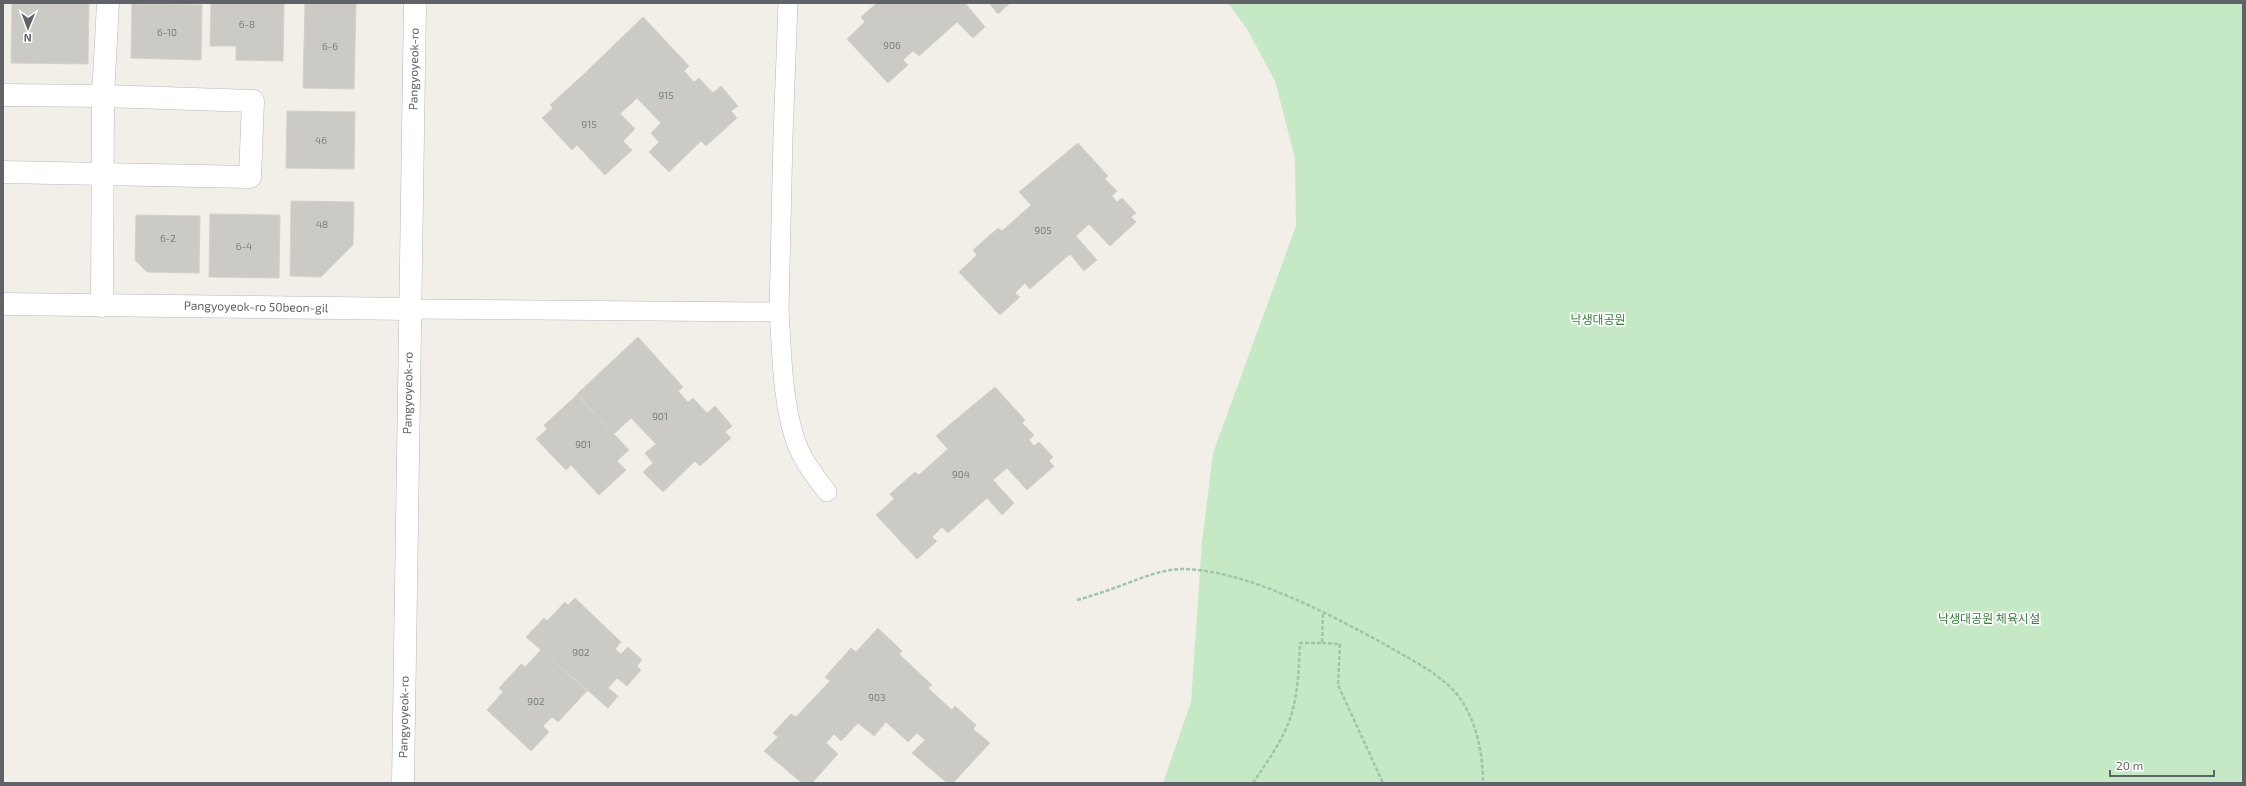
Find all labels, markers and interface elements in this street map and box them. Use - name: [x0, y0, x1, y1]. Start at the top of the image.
- north arrow: [8, 8, 48, 48]
- house number: 6-8: [239, 18, 255, 30]
- house number: 6-10: [157, 26, 177, 38]
- street label: Pangyoyeok-ro: [405, 27, 421, 110]
- text: N: [24, 32, 32, 45]
- house number: 906: [883, 39, 901, 51]
- house number: 6-6: [322, 40, 338, 52]
- house number: 915: [658, 89, 674, 101]
- house number: 915: [581, 118, 597, 130]
- house number: 46: [315, 134, 327, 146]
- house number: 48: [316, 218, 328, 230]
- house number: 905: [1034, 224, 1052, 236]
- house number: 6-2: [160, 232, 176, 244]
- house number: 6-4: [236, 240, 252, 252]
- street label: Pangyoyeok-ro 50beon-gil: [184, 298, 329, 314]
- park label: 낙생대공원: [1570, 312, 1626, 326]
- street label: Pangyoyeok-ro: [399, 351, 415, 434]
- house number: 901: [652, 410, 668, 422]
- house number: 901: [575, 438, 591, 450]
- house number: 904: [952, 468, 970, 480]
- park label: 낙생대공원 체육시설: [1938, 611, 2040, 625]
- house number: 902: [572, 646, 590, 658]
- street label: Pangyoyeok-ro: [395, 675, 411, 758]
- house number: 903: [868, 691, 886, 703]
- house number: 902: [527, 695, 545, 707]
- scale bar: [2110, 752, 2214, 778]
- text: 20 m: [2116, 758, 2143, 772]

